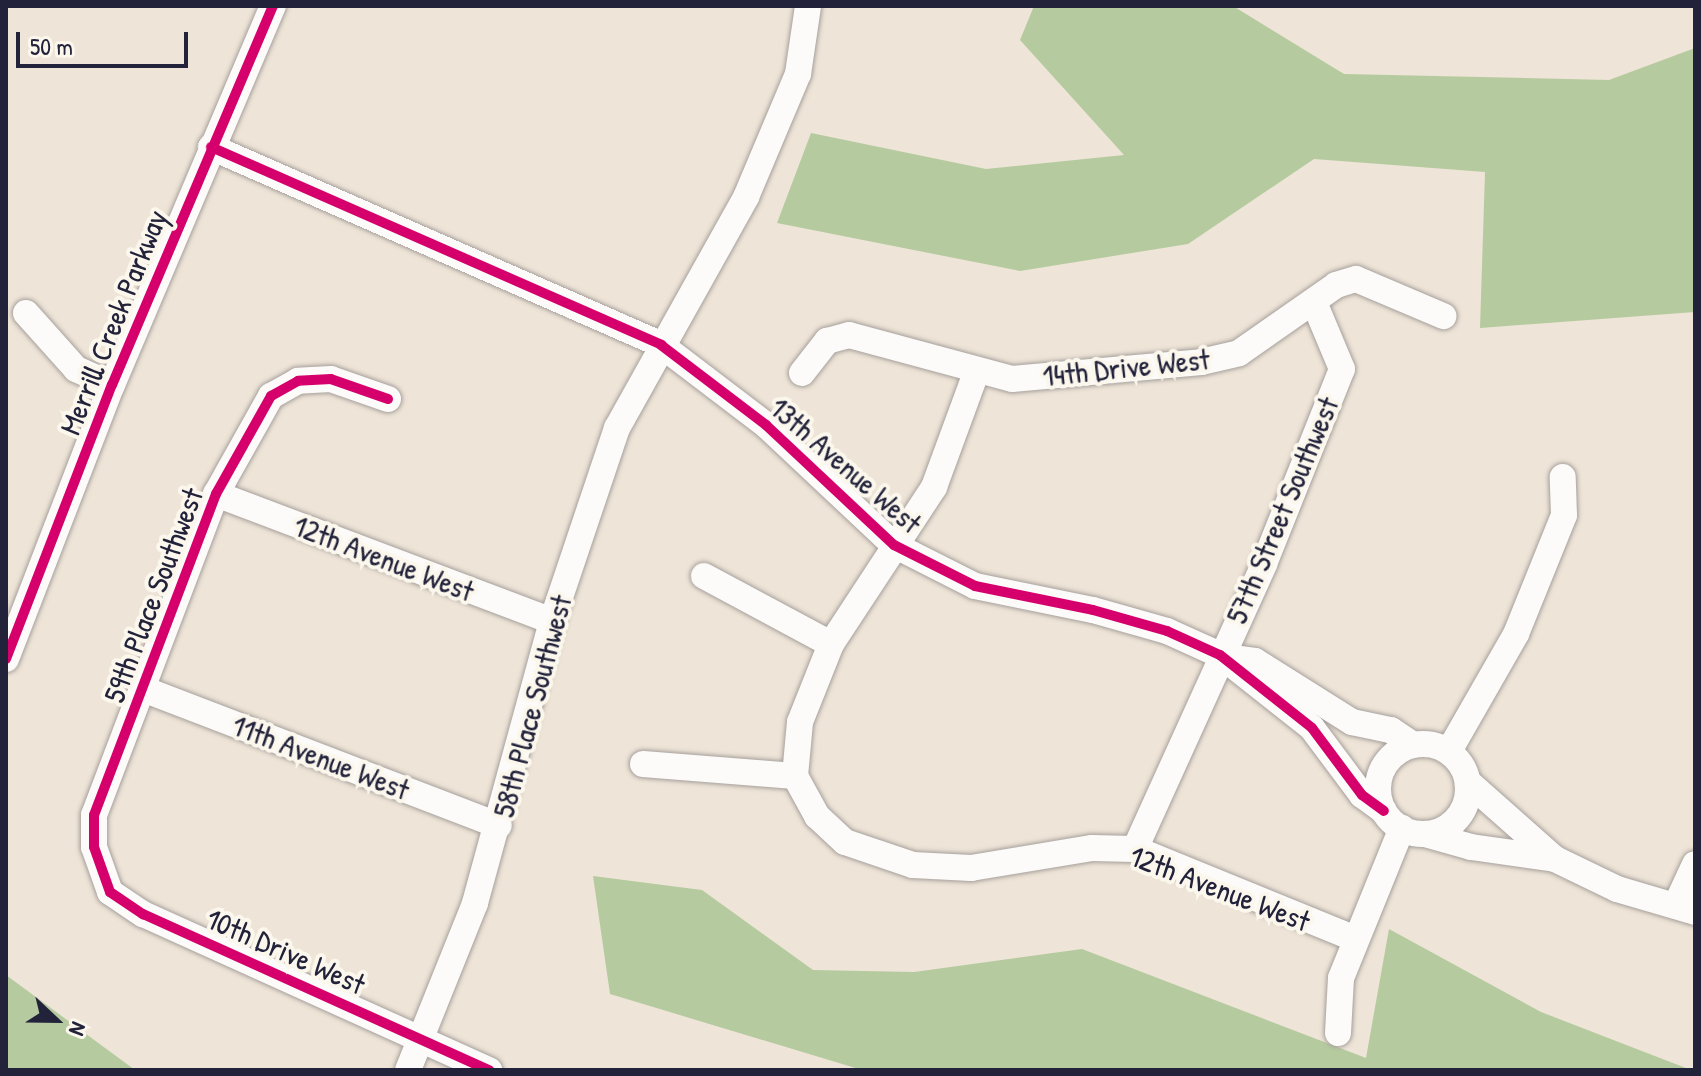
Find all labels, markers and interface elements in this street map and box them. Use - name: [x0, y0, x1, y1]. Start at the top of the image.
- scale bar: [20, 16, 192, 66]
- text: 50 m: [30, 30, 73, 62]
- street label: Merrill Creek Parkway: [52, 204, 174, 440]
- street label: 14th Drive West: [1041, 340, 1211, 394]
- street label: 13th Avenue West: [763, 389, 929, 541]
- street label: 57th Street Southwest: [1218, 391, 1346, 629]
- street label: 59th Place Southwest: [96, 483, 210, 707]
- street label: 12th Avenue West: [289, 507, 479, 609]
- street label: 58th Place Southwest: [485, 591, 579, 821]
- street label: 11th Avenue West: [227, 707, 415, 807]
- street label: 12th Avenue West: [1125, 837, 1315, 939]
- street label: 10th Drive West: [201, 900, 371, 1002]
- north arrow: [16, 980, 96, 1060]
- text: N: [62, 1018, 94, 1040]

